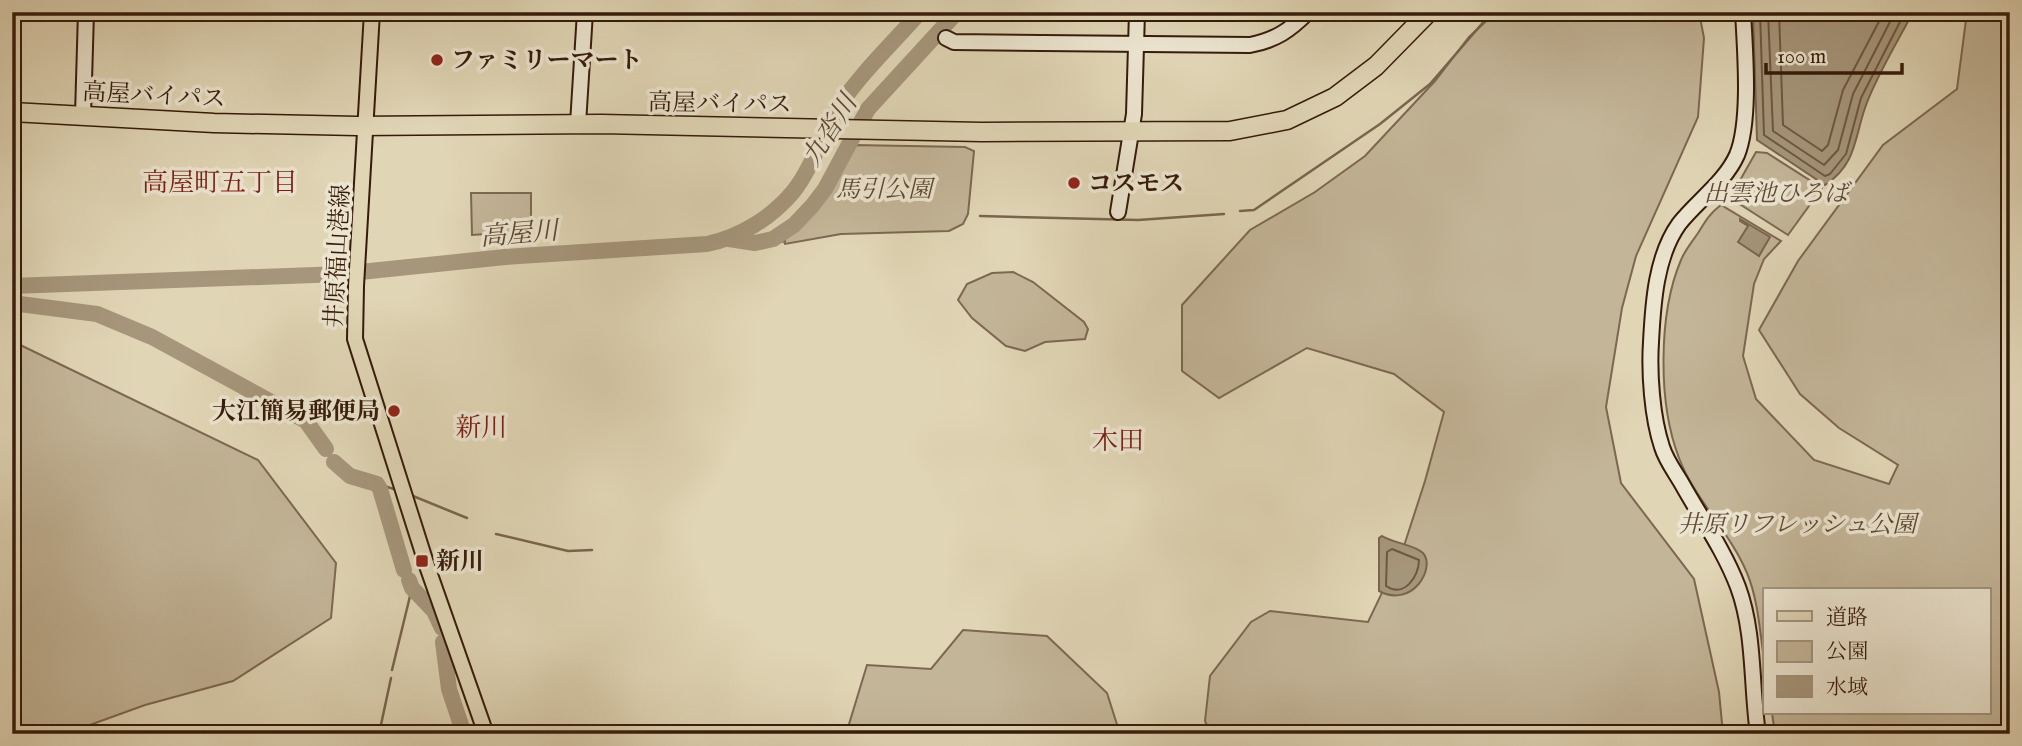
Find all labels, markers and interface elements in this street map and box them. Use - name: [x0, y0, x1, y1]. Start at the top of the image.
- scale bar: [1766, 32, 1903, 76]
- text: 100 m: [1777, 44, 1826, 71]
- place label: ファミリーマート: [451, 46, 643, 77]
- marker: ファミリーマート: [429, 52, 445, 68]
- street label: 高屋バイパス: [81, 77, 226, 116]
- water label: 九沓川: [796, 86, 867, 173]
- street label: 高屋バイパス: [648, 88, 792, 121]
- district label: 高屋町五丁目: [142, 167, 298, 200]
- place label: コスモス: [1088, 169, 1184, 200]
- park label: 馬引公園: [836, 175, 936, 206]
- marker: コスモス: [1066, 175, 1082, 191]
- park label: 出雲池ひろば: [1704, 179, 1853, 210]
- street label: 井原福山港線: [319, 183, 358, 329]
- water label: 高屋川: [479, 214, 562, 254]
- place label: 大江簡易郵便局: [212, 397, 380, 428]
- marker: 大江簡易郵便局: [386, 403, 402, 419]
- district label: 新川: [455, 412, 507, 445]
- district label: 木田: [1092, 425, 1144, 458]
- park label: 井原リフレッシュ公園: [1678, 510, 1920, 541]
- place label: 新川: [436, 547, 484, 578]
- marker: 新川: [414, 553, 430, 569]
- legend: [1763, 588, 1990, 714]
- text: 道路: [1826, 605, 1868, 632]
- text: 公園: [1826, 639, 1868, 666]
- text: 水域: [1826, 675, 1868, 702]

